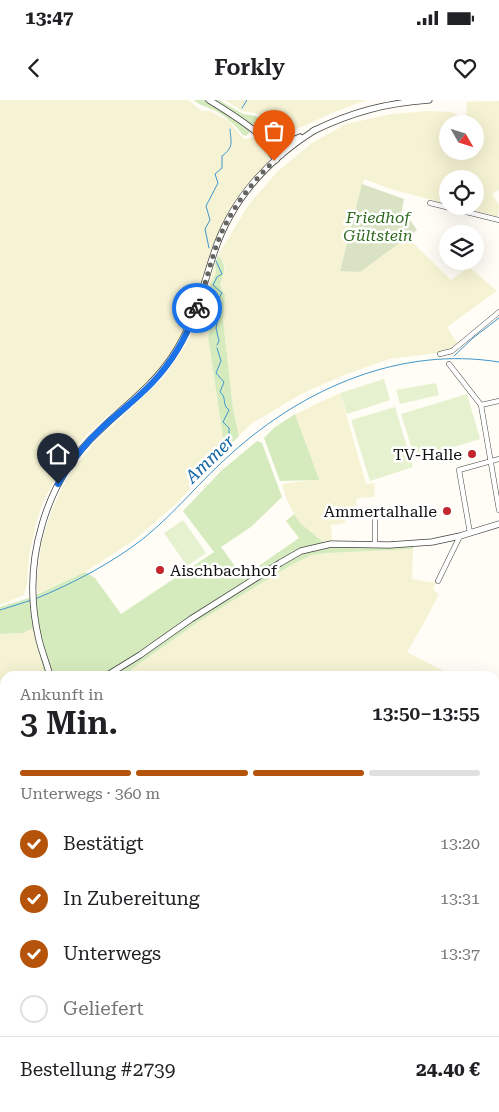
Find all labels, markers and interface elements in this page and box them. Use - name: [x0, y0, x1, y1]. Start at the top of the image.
- text: 13:47: [25, 6, 74, 29]
- icon: back: [20, 54, 48, 82]
- icon: heart: [451, 54, 479, 82]
- text: Forkly: [214, 55, 285, 80]
- pin: [253, 110, 295, 161]
- north arrow: [439, 115, 484, 160]
- map controls: [439, 115, 484, 270]
- icon: bag: [260, 117, 288, 145]
- button: locate: [439, 170, 484, 215]
- park label: Friedhof Gültstein: [343, 208, 413, 245]
- button: layers: [439, 225, 484, 270]
- courier: [172, 283, 222, 333]
- icon: bike: [183, 294, 211, 322]
- water label: Ammer: [180, 430, 239, 488]
- pin: [37, 433, 79, 484]
- icon: home: [44, 440, 72, 468]
- place label: TV-Halle: [393, 445, 462, 464]
- marker: TV-Halle: [466, 448, 478, 460]
- place label: Ammertalhalle: [324, 502, 437, 521]
- marker: Ammertalhalle: [441, 505, 453, 517]
- place label: Aischbachhof: [170, 561, 278, 580]
- marker: Aischbachhof: [154, 564, 166, 576]
- text: Ankunft in: [20, 685, 104, 704]
- text: 13:50–13:55: [372, 702, 480, 725]
- text: 3 Min.: [20, 704, 118, 742]
- text: Unterwegs · 360 m: [20, 784, 160, 803]
- icon: check: [20, 830, 48, 858]
- text: Bestätigt: [63, 832, 144, 855]
- text: 13:20: [440, 834, 480, 853]
- icon: check: [20, 885, 48, 913]
- text: In Zubereitung: [63, 887, 200, 910]
- text: 13:31: [440, 889, 480, 908]
- icon: check: [20, 940, 48, 968]
- text: Unterwegs: [63, 942, 161, 965]
- text: 13:37: [440, 944, 480, 963]
- text: Geliefert: [63, 997, 144, 1020]
- text: Bestellung #2739: [20, 1058, 175, 1081]
- text: 24.40 €: [416, 1058, 480, 1081]

